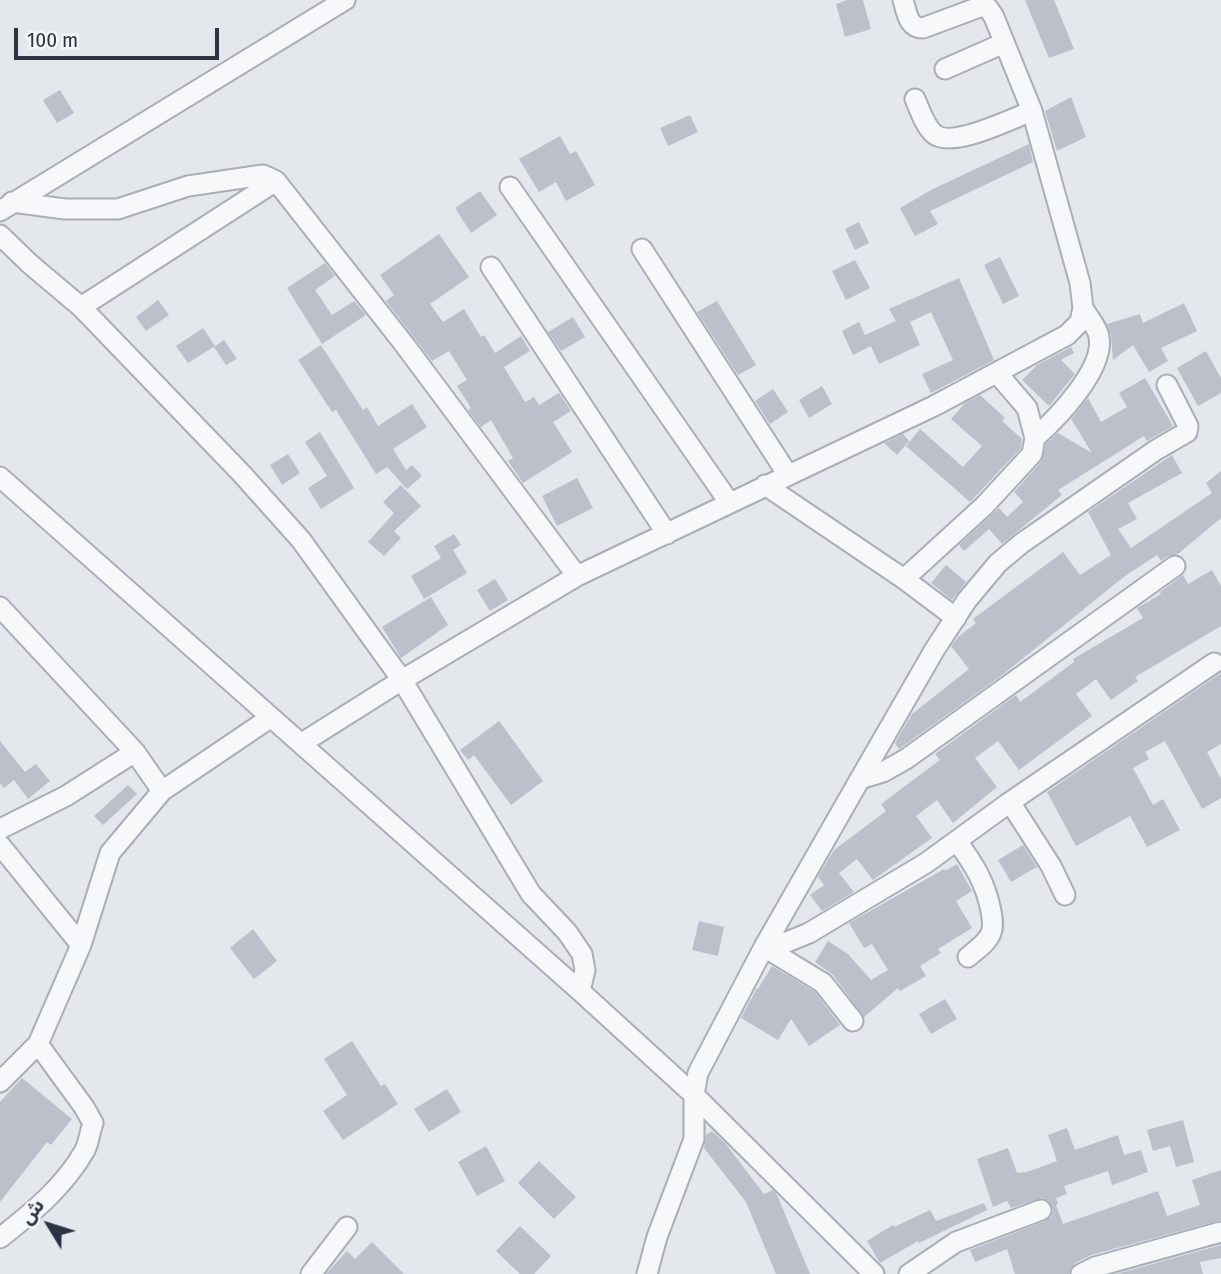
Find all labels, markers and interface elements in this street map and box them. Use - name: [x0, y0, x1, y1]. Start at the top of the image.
- scale bar: [18, 14, 222, 58]
- text: 100 m: [27, 27, 78, 53]
- north arrow: [14, 1190, 84, 1260]
- text: ش: [15, 1194, 49, 1229]

